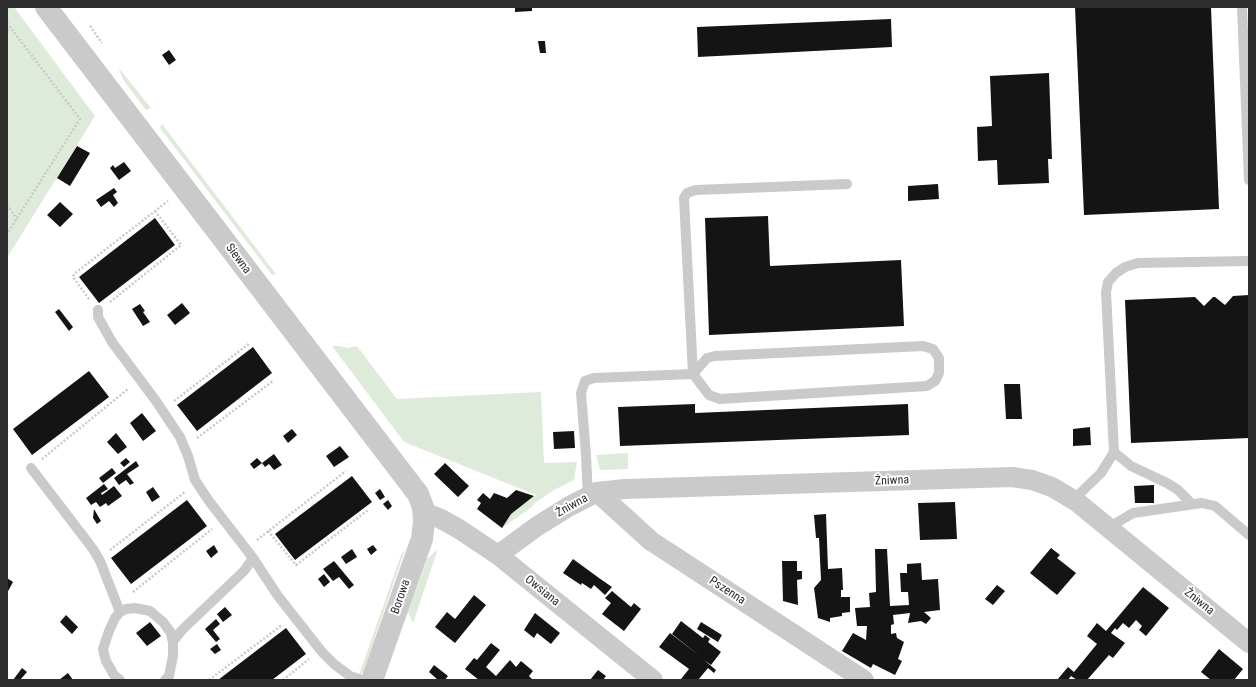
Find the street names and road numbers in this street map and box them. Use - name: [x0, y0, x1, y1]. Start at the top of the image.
- street label: Siewna: [222, 241, 254, 277]
- street label: Żniwna: [875, 473, 909, 489]
- street label: Żniwna: [554, 491, 590, 521]
- street label: Owsiana: [522, 573, 562, 609]
- street label: Pszenna: [706, 574, 748, 608]
- street label: Borowa: [388, 578, 414, 616]
- street label: Żniwna: [1181, 586, 1217, 618]

